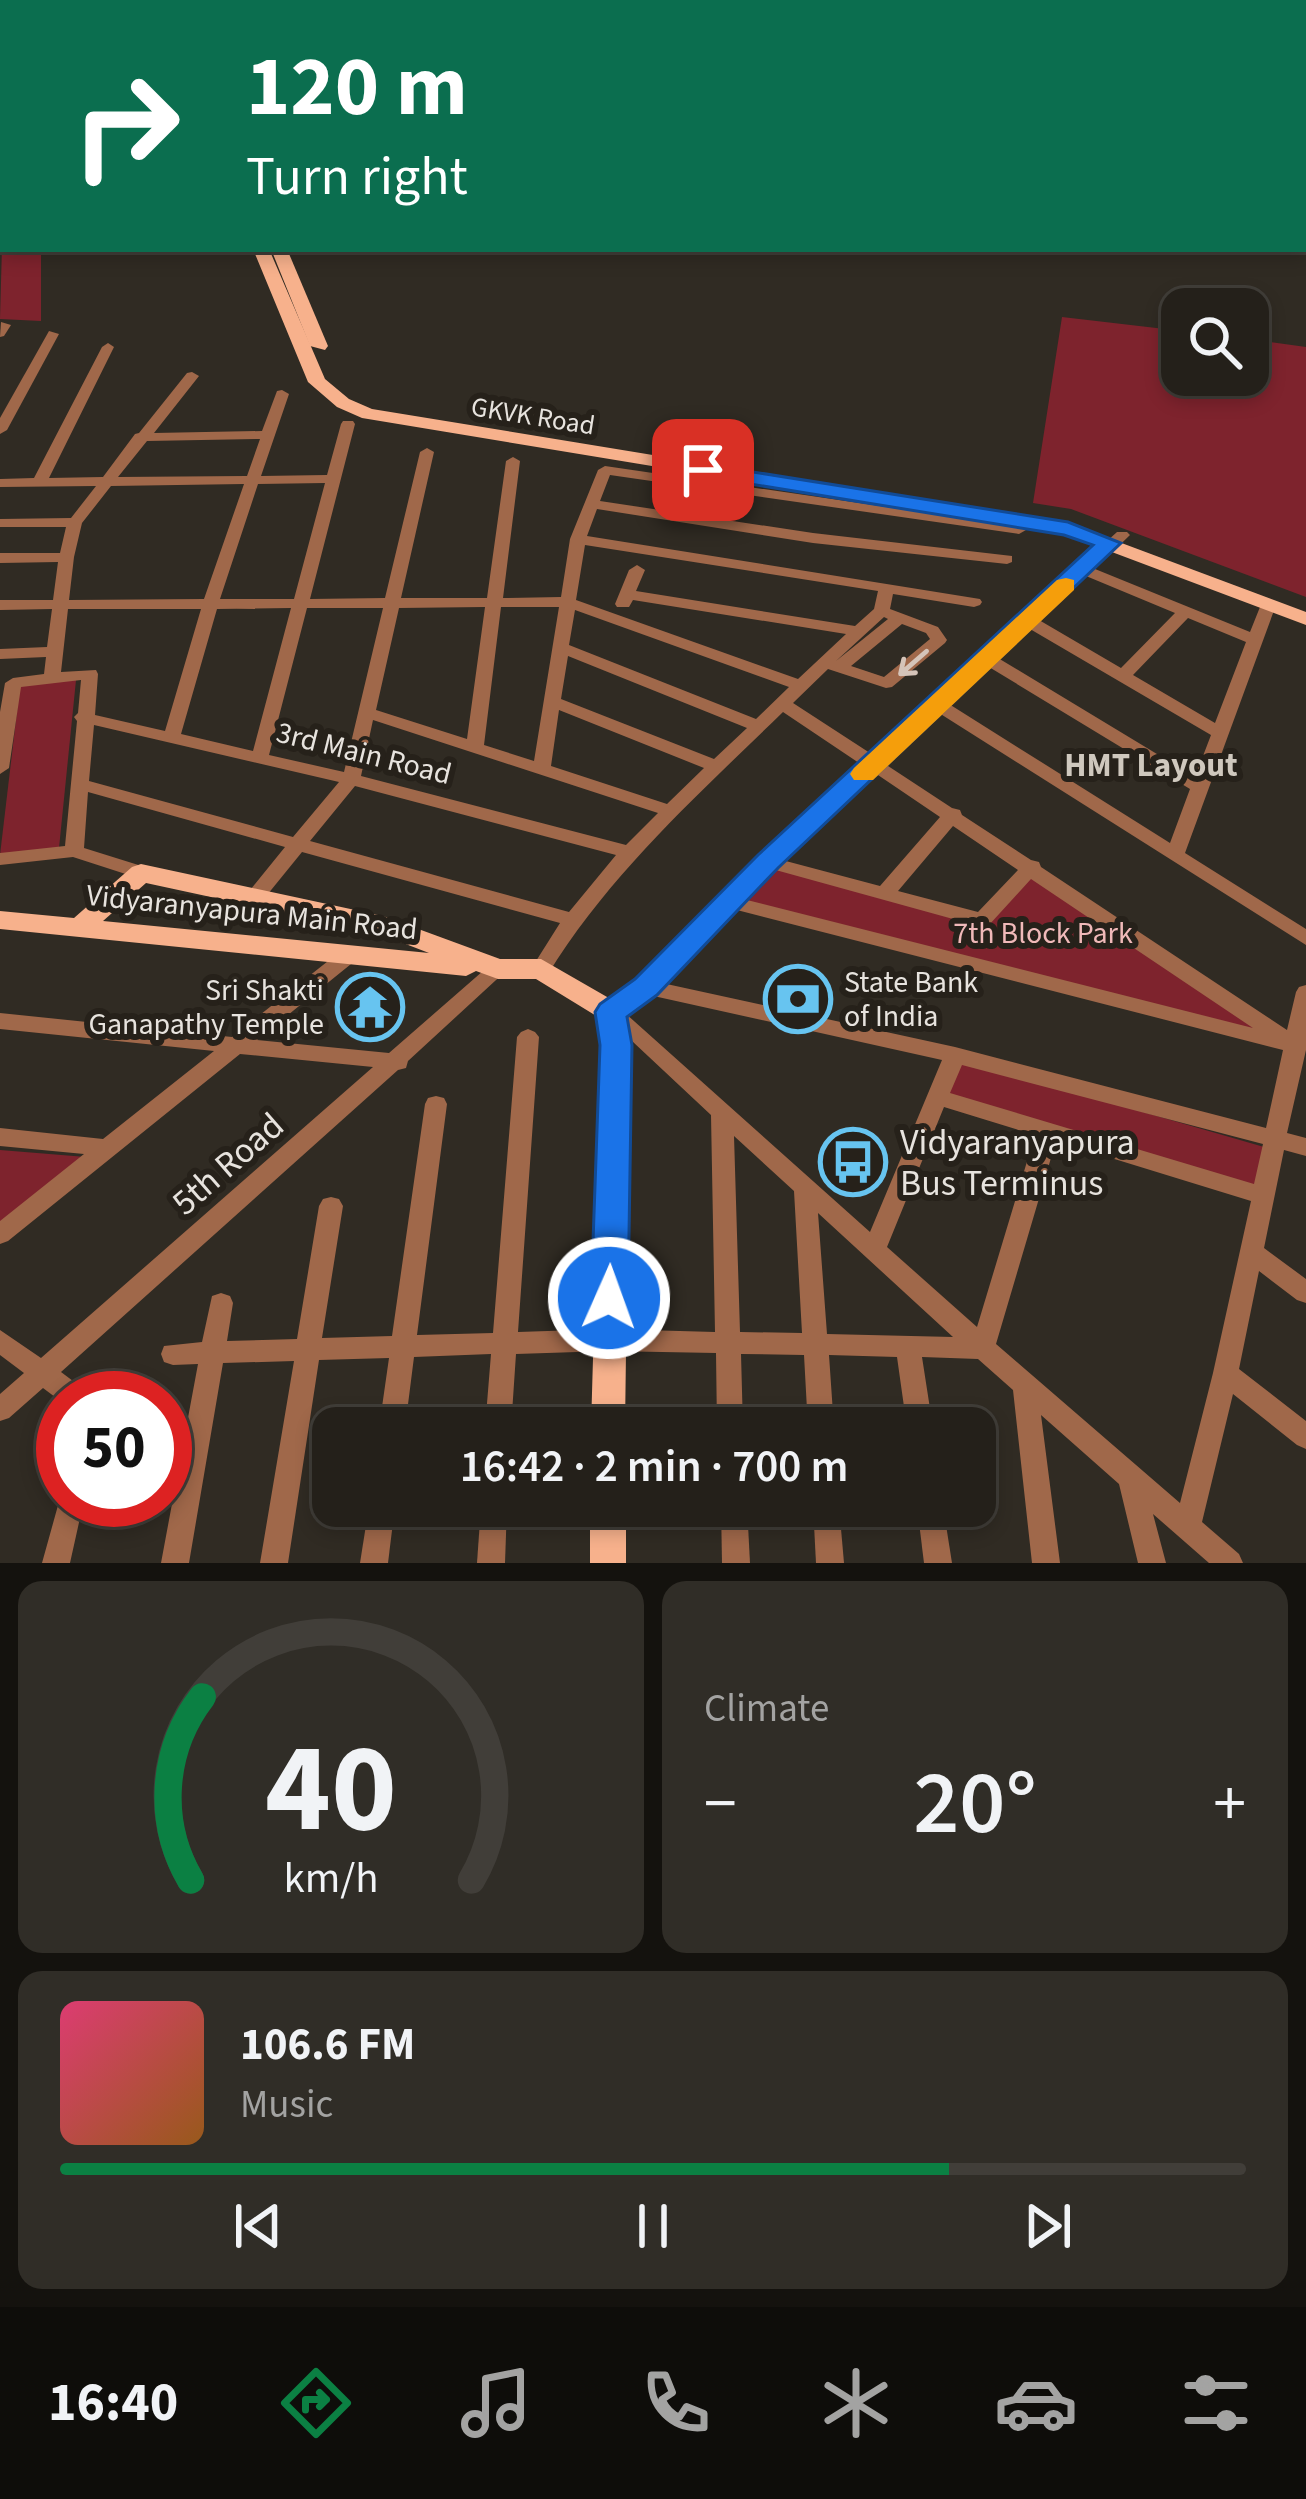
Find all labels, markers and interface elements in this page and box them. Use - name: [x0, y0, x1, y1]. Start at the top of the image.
- text: 120 m: [246, 28, 468, 148]
- icon: right: [48, 48, 204, 204]
- text: Turn right: [246, 139, 468, 216]
- map controls: [1161, 288, 1269, 396]
- button: search: [1161, 288, 1269, 396]
- street label: GKVK Road: [468, 387, 598, 446]
- pin: [652, 419, 754, 521]
- icon: arrive: [670, 437, 736, 503]
- one-way arrow: [898, 648, 929, 676]
- street label: 3rd Main Road: [272, 711, 456, 796]
- district label: HMT Layout: [1064, 742, 1238, 789]
- street label: Vidyaranyapura Main Road: [84, 874, 420, 951]
- park label: 7th Block Park: [953, 912, 1133, 955]
- place label: State Bank of India: [844, 961, 978, 1038]
- bank icon: State Bank of India: [763, 964, 833, 1034]
- place label: Sri Shakti Ganapathy Temple: [88, 969, 324, 1046]
- temple icon: Sri Shakti Ganapathy Temple: [335, 972, 405, 1042]
- street label: 5th Road: [161, 1101, 295, 1227]
- place label: Vidyaranyapura Bus Terminus: [900, 1117, 1135, 1209]
- bus stop icon: Vidyaranyapura Bus Terminus: [818, 1127, 888, 1197]
- position arrow: [546, 1235, 672, 1361]
- speed limit sign: 50: [36, 1371, 192, 1527]
- text: 16:42 · 2 min · 700 m: [460, 1435, 848, 1499]
- text: Climate: [704, 1681, 829, 1737]
- text: 40: [265, 1701, 397, 1879]
- text: 20°: [913, 1740, 1037, 1868]
- text: −: [704, 1757, 737, 1851]
- text: +: [1213, 1757, 1246, 1851]
- text: km/h: [283, 1848, 379, 1909]
- text: 106.6 FM: [240, 2013, 415, 2077]
- text: Music: [240, 2077, 333, 2133]
- icon: previous: [225, 2193, 291, 2259]
- icon: pause: [620, 2193, 686, 2259]
- icon: next: [1015, 2193, 1081, 2259]
- icon: directions: [274, 2361, 358, 2445]
- icon: music: [454, 2361, 538, 2445]
- icon: phone: [634, 2361, 718, 2445]
- icon: climate: [814, 2361, 898, 2445]
- icon: car: [994, 2361, 1078, 2445]
- icon: filters: [1174, 2361, 1258, 2445]
- text: 16:40: [48, 2365, 178, 2442]

